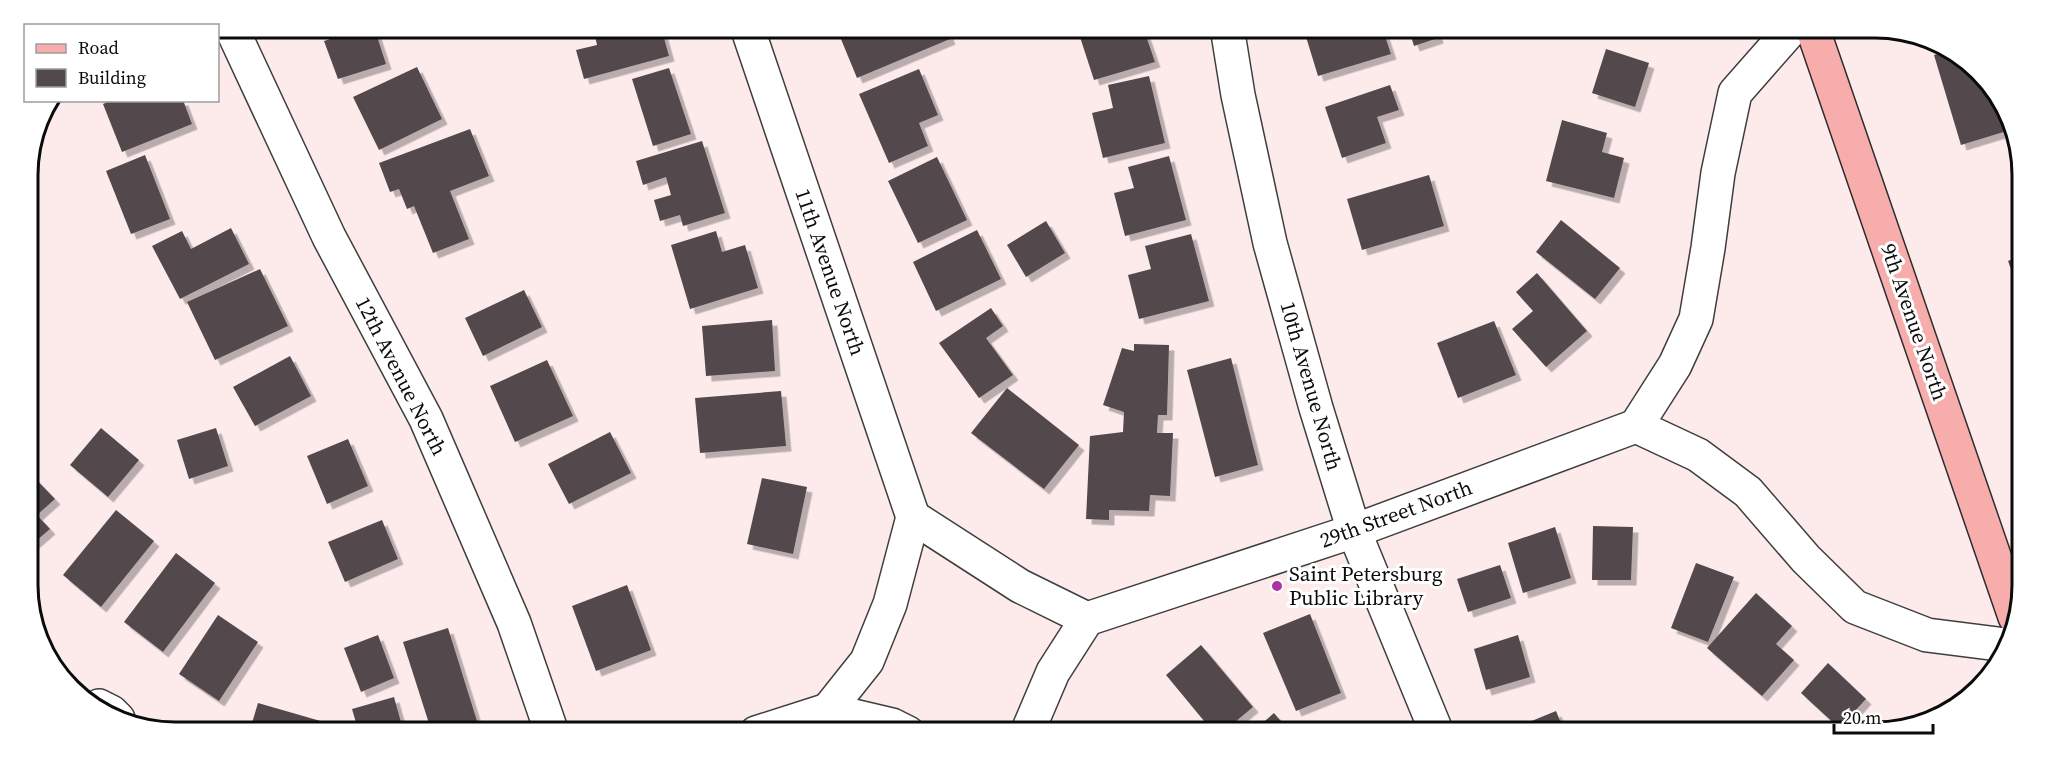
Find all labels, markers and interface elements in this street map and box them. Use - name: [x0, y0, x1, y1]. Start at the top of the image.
- legend: [24, 24, 219, 102]
- text: Road: [78, 35, 119, 60]
- text: Building: [78, 65, 146, 90]
- street label: 11th Avenue North: [788, 185, 873, 359]
- street label: 9th Avenue North: [1874, 240, 1955, 404]
- street label: 12th Avenue North: [349, 291, 454, 460]
- street label: 10th Avenue North: [1273, 298, 1349, 474]
- street label: 29th Street North: [1316, 473, 1476, 555]
- place label: Saint Petersburg Public Library: [1289, 559, 1443, 612]
- marker: Saint Petersburg Public Library: [1270, 579, 1284, 593]
- scale bar: [1834, 697, 1933, 735]
- text: 20 m: [1843, 705, 1881, 730]

